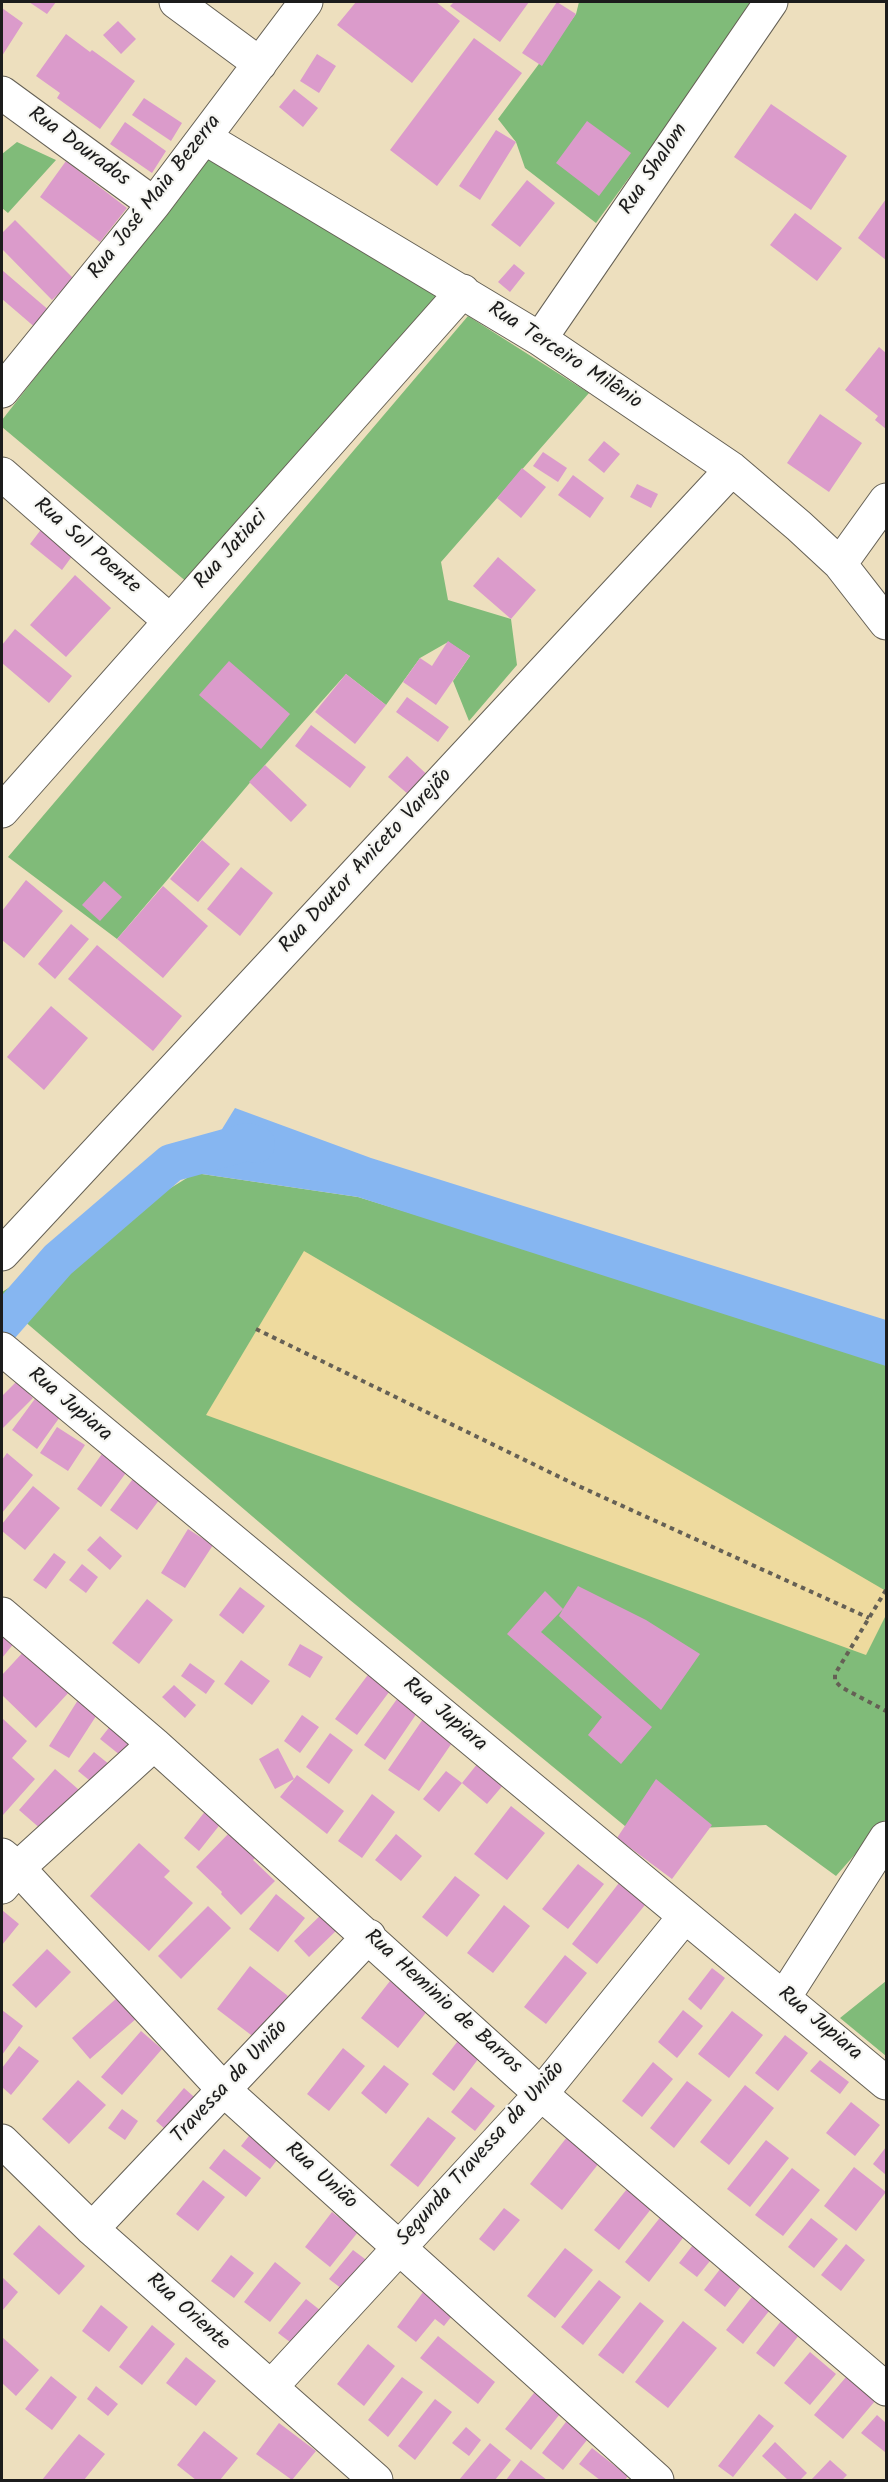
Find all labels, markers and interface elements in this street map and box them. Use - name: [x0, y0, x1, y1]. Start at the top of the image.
- street label: Rua Dourados: [22, 103, 134, 193]
- street label: Rua José Maia Bezerra: [84, 111, 228, 285]
- street label: Rua Shalom: [615, 120, 695, 220]
- street label: Rua Terceiro Milênio: [482, 298, 646, 416]
- street label: Rua Sol Poente: [27, 494, 145, 600]
- street label: Rua Jatiaci: [190, 506, 274, 596]
- street label: Rua Doutor Aniceto Varejão: [275, 765, 459, 959]
- street label: Rua Jupiara: [22, 1363, 116, 1449]
- street label: Rua Jupiara: [397, 1673, 491, 1759]
- street label: Rua Heminio de Barros: [358, 1925, 526, 2081]
- street label: Rua Jupiara: [772, 1982, 866, 2068]
- street label: Travessa da União: [167, 2016, 295, 2150]
- street label: Segunda Travessa da União: [392, 2057, 572, 2253]
- street label: Rua União: [279, 2138, 361, 2216]
- street label: Rua Oriente: [140, 2269, 234, 2357]

